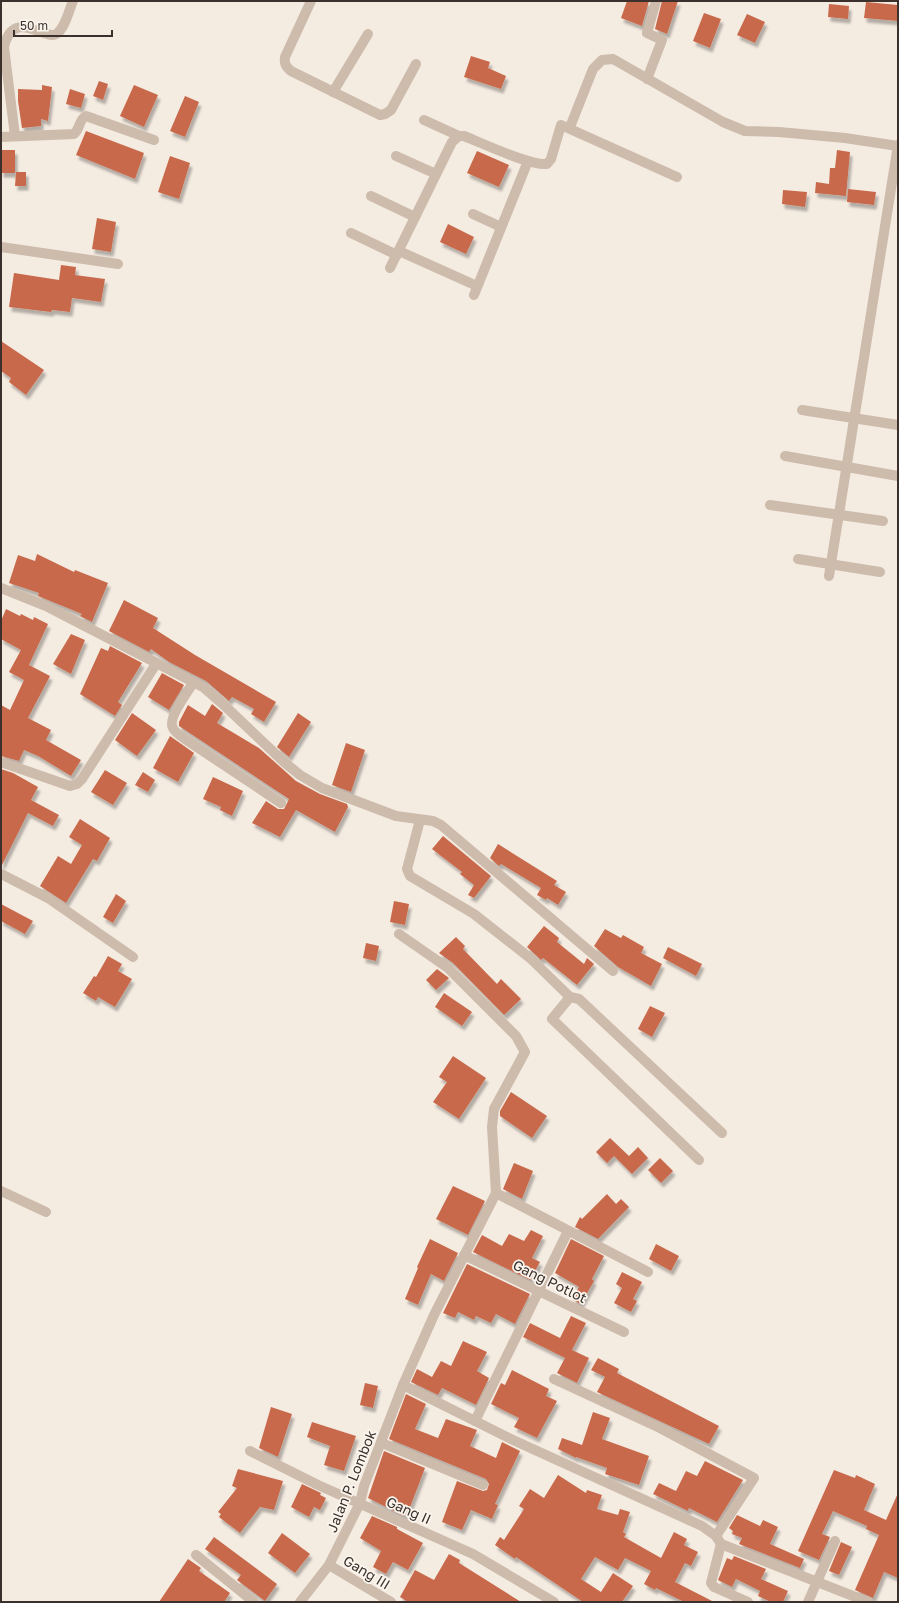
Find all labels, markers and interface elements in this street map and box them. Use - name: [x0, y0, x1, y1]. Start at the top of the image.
- scale bar: [14, 12, 112, 38]
- text: 50 m: [20, 18, 48, 33]
- street label: Gang Potlot: [510, 1256, 590, 1306]
- street label: Jalan P. Lombok: [323, 1427, 379, 1535]
- street label: Gang II: [384, 1493, 434, 1527]
- street label: Gang III: [340, 1551, 394, 1593]

